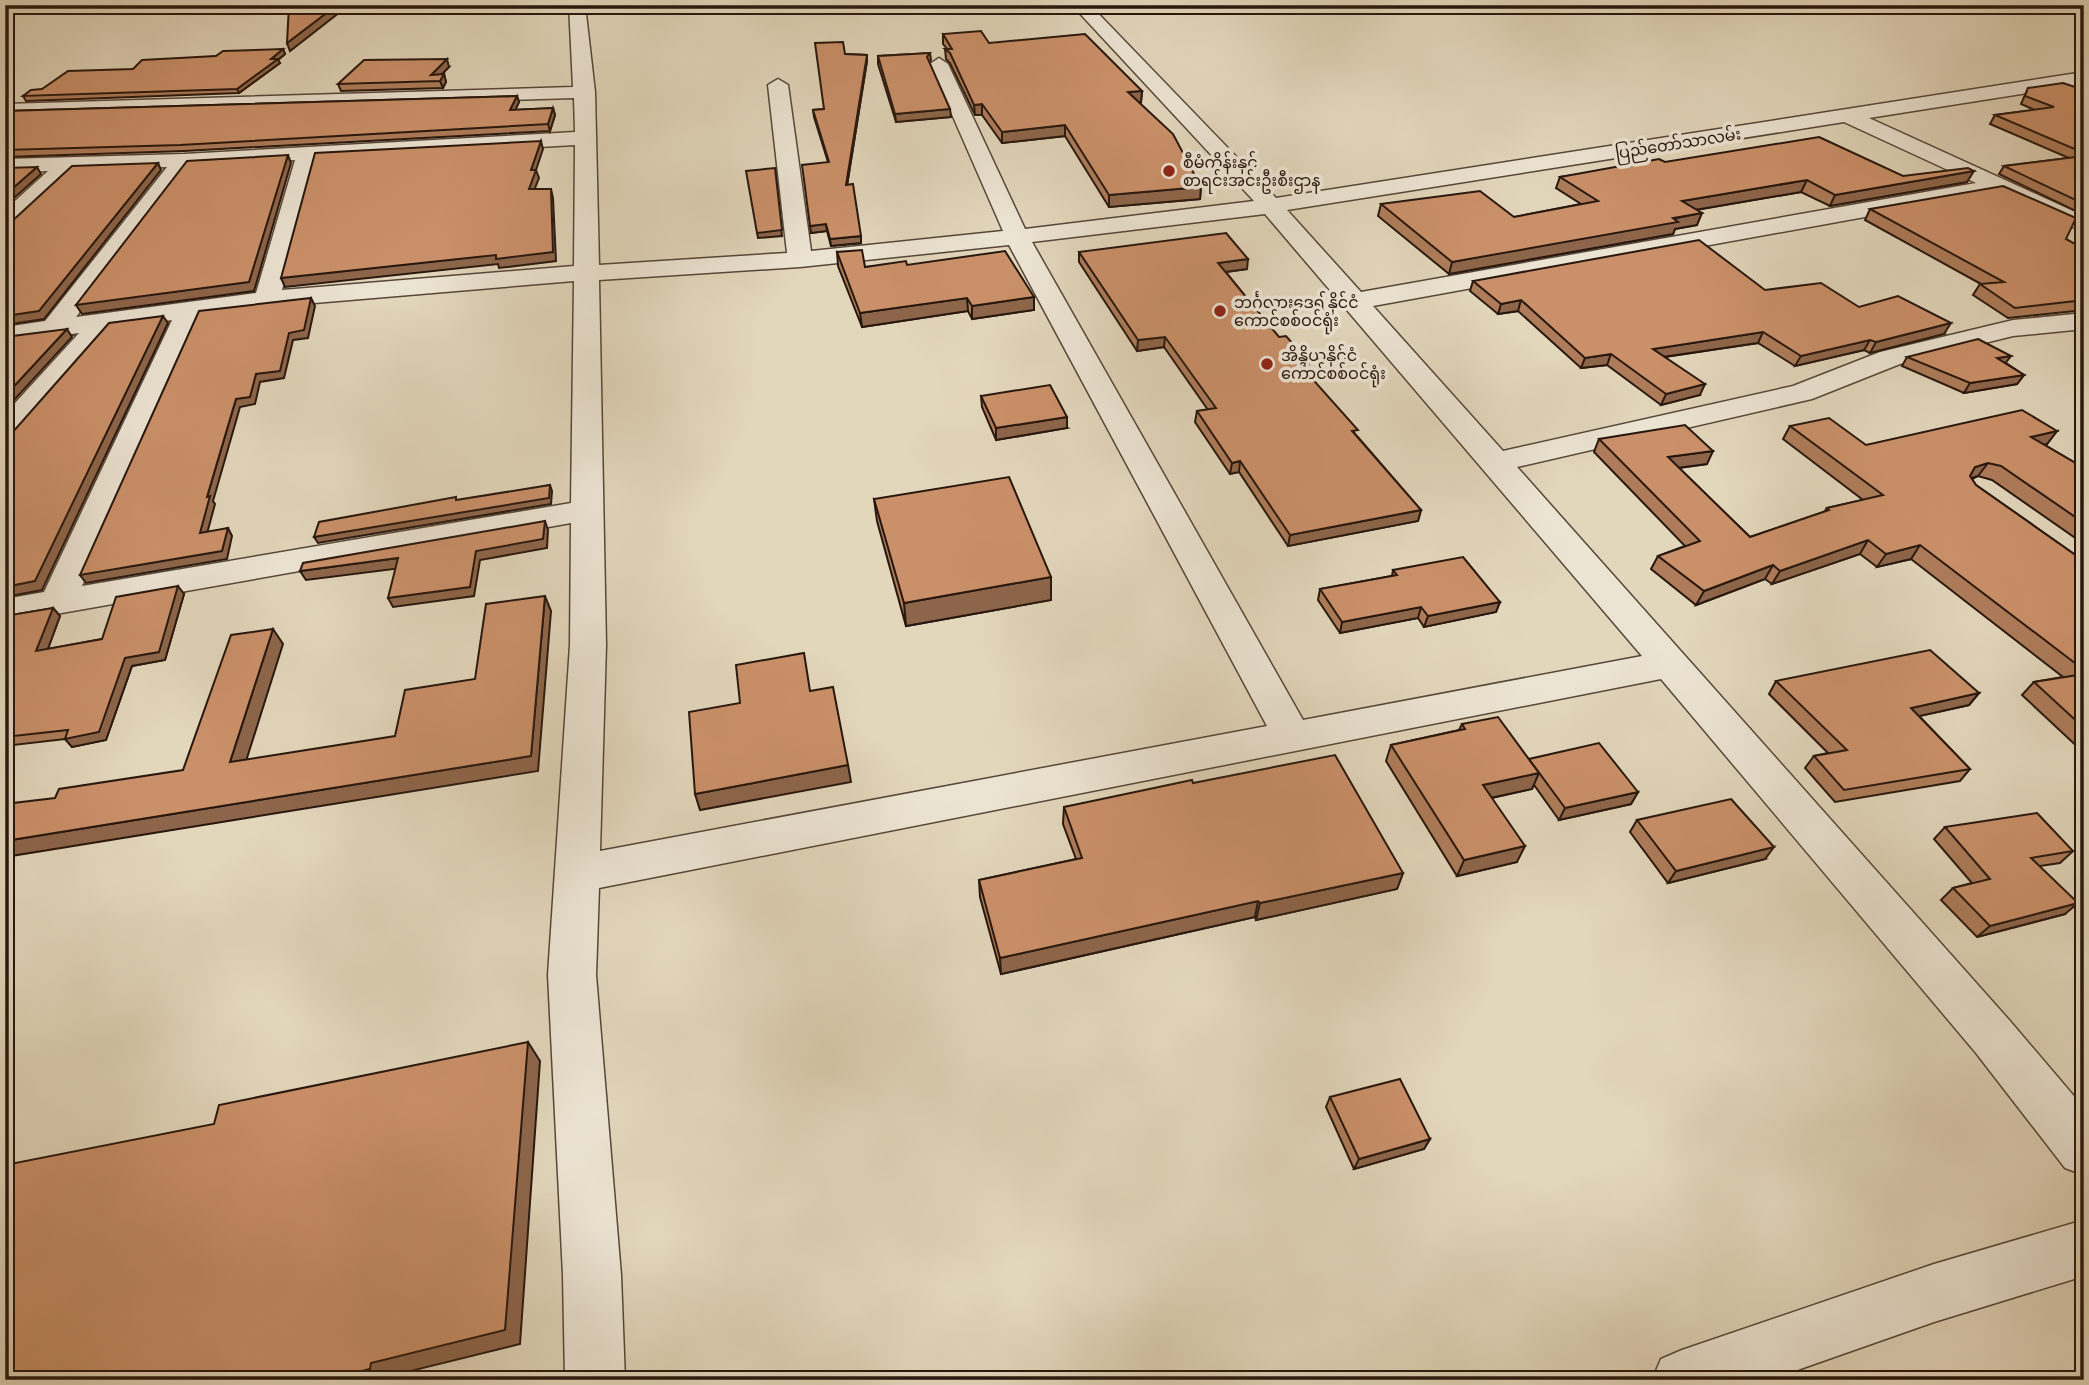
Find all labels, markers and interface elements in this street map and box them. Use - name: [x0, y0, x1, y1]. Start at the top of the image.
- street label: ပြည်တော်သာလမ်း: [1614, 122, 1743, 167]
- place label: စီမံကိန်းနှင့် စာရင်းအင်းဦးစီးဌာန: [1183, 151, 1320, 194]
- marker: စီမံကိန်းနှင့် စာရင်းအင်းဦးစီးဌာန: [1161, 163, 1177, 179]
- place label: ဘင်္ဂလားဒေရှ့်နိုင်ငံ ကောင်စစ်ဝင်ရုံး: [1234, 291, 1359, 335]
- marker: ဘင်္ဂလားဒေရှ့်နိုင်ငံ ကောင်စစ်ဝင်ရုံး: [1212, 303, 1228, 319]
- place label: အိန္ဒိယနိုင်ငံ ကောင်စစ်ဝင်ရုံး: [1281, 344, 1386, 388]
- marker: အိန္ဒိယနိုင်ငံ ကောင်စစ်ဝင်ရုံး: [1259, 356, 1275, 372]

